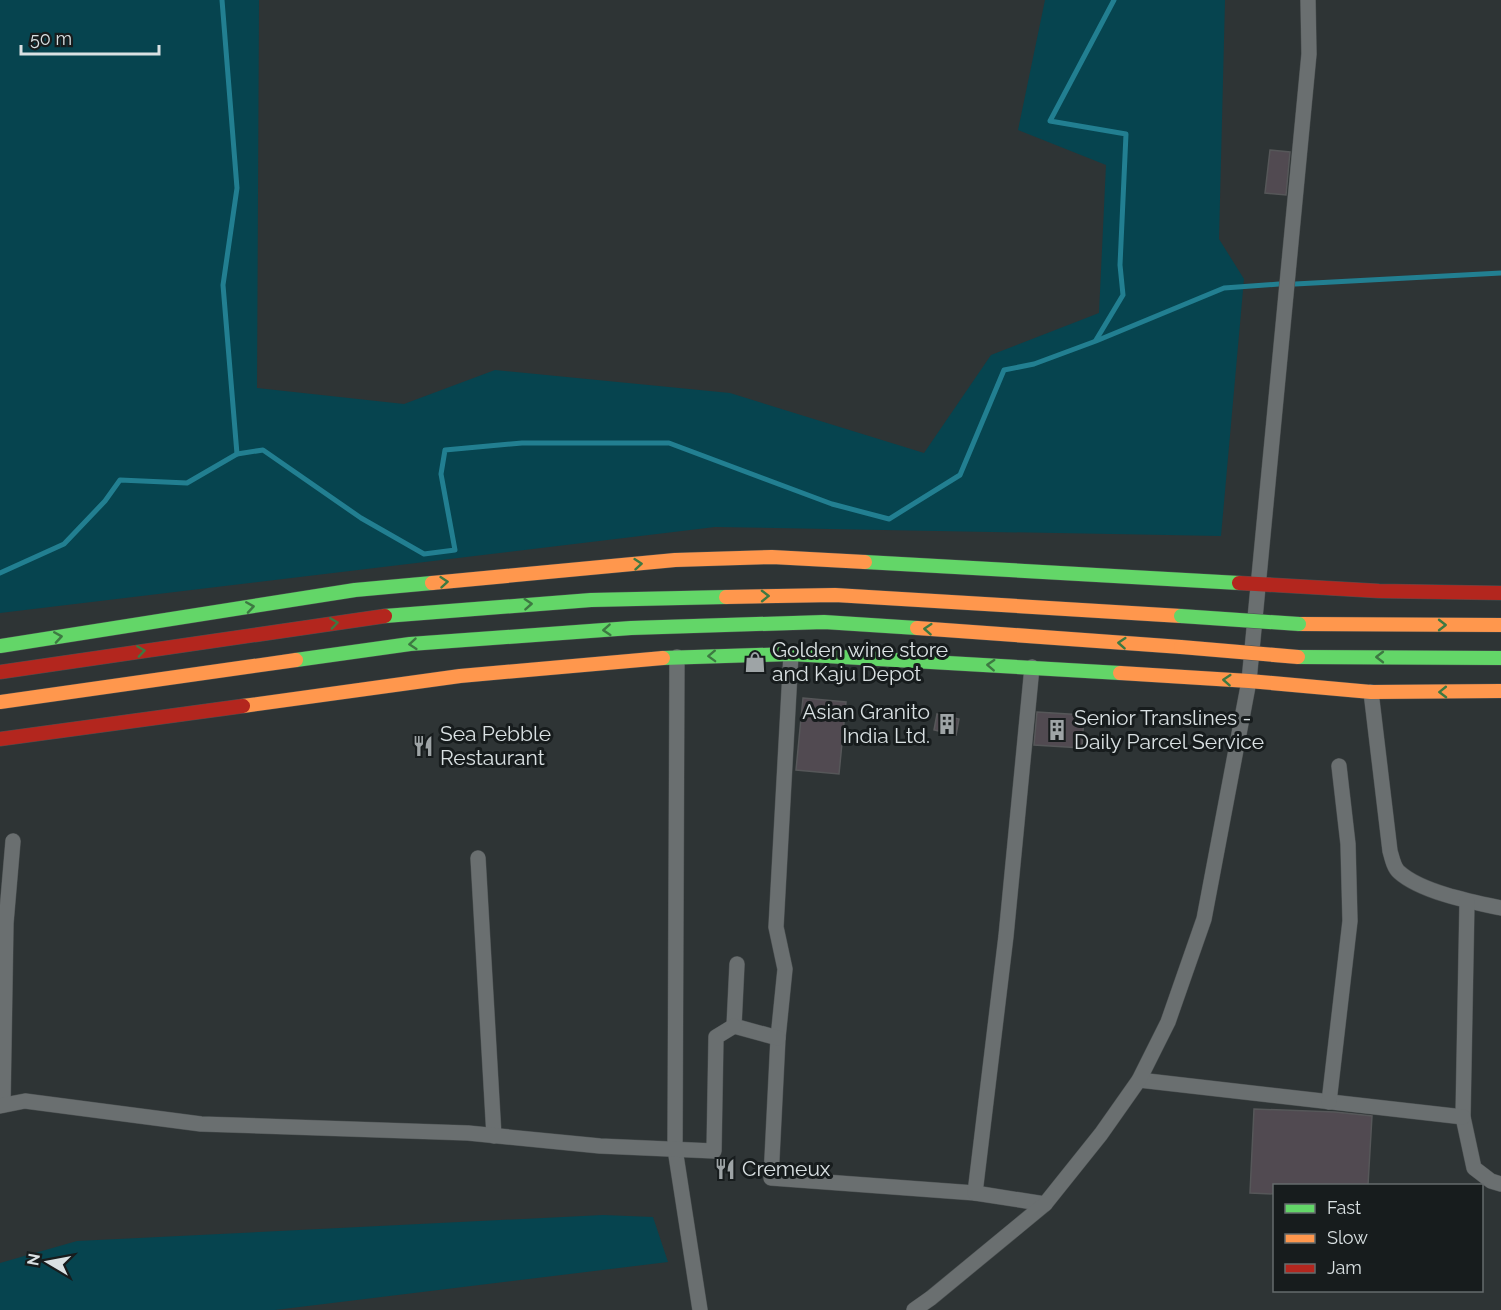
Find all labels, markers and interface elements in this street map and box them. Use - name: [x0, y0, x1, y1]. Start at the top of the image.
- scale bar: [21, 18, 159, 56]
- text: 50 m: [30, 28, 72, 49]
- one-way arrow: [633, 558, 642, 571]
- one-way arrow: [439, 576, 448, 589]
- one-way arrow: [760, 590, 769, 602]
- one-way arrow: [523, 598, 532, 611]
- one-way arrow: [246, 601, 255, 613]
- one-way arrow: [329, 618, 339, 630]
- one-way arrow: [1437, 618, 1446, 631]
- one-way arrow: [603, 623, 612, 636]
- one-way arrow: [923, 623, 932, 636]
- one-way arrow: [53, 631, 62, 643]
- one-way arrow: [408, 637, 417, 650]
- place label: Golden wine store and Kaju Depot: [772, 637, 948, 686]
- one-way arrow: [1118, 637, 1127, 650]
- one-way arrow: [136, 646, 146, 658]
- one-way arrow: [707, 650, 716, 662]
- shop icon: Golden wine store and Kaju Depot: [743, 650, 767, 674]
- one-way arrow: [1375, 651, 1384, 663]
- one-way arrow: [986, 658, 995, 671]
- one-way arrow: [1223, 674, 1232, 687]
- one-way arrow: [1438, 685, 1447, 698]
- place label: Asian Granito India Ltd.: [802, 699, 930, 748]
- place label: Senior Translines - Daily Parcel Service: [1074, 705, 1264, 754]
- building icon: Asian Granito India Ltd.: [935, 712, 959, 736]
- building icon: Senior Translines - Daily Parcel Service: [1045, 718, 1069, 742]
- place label: Sea Pebble Restaurant: [440, 721, 551, 770]
- restaurant icon: Sea Pebble Restaurant: [411, 734, 435, 758]
- place label: Cremeux: [742, 1156, 831, 1181]
- restaurant icon: Cremeux: [713, 1157, 737, 1181]
- legend: [1273, 1184, 1483, 1292]
- text: Fast: [1327, 1197, 1361, 1218]
- text: Slow: [1327, 1227, 1368, 1248]
- north arrow: [18, 1232, 78, 1292]
- text: N: [23, 1252, 44, 1267]
- text: Jam: [1327, 1257, 1362, 1278]

